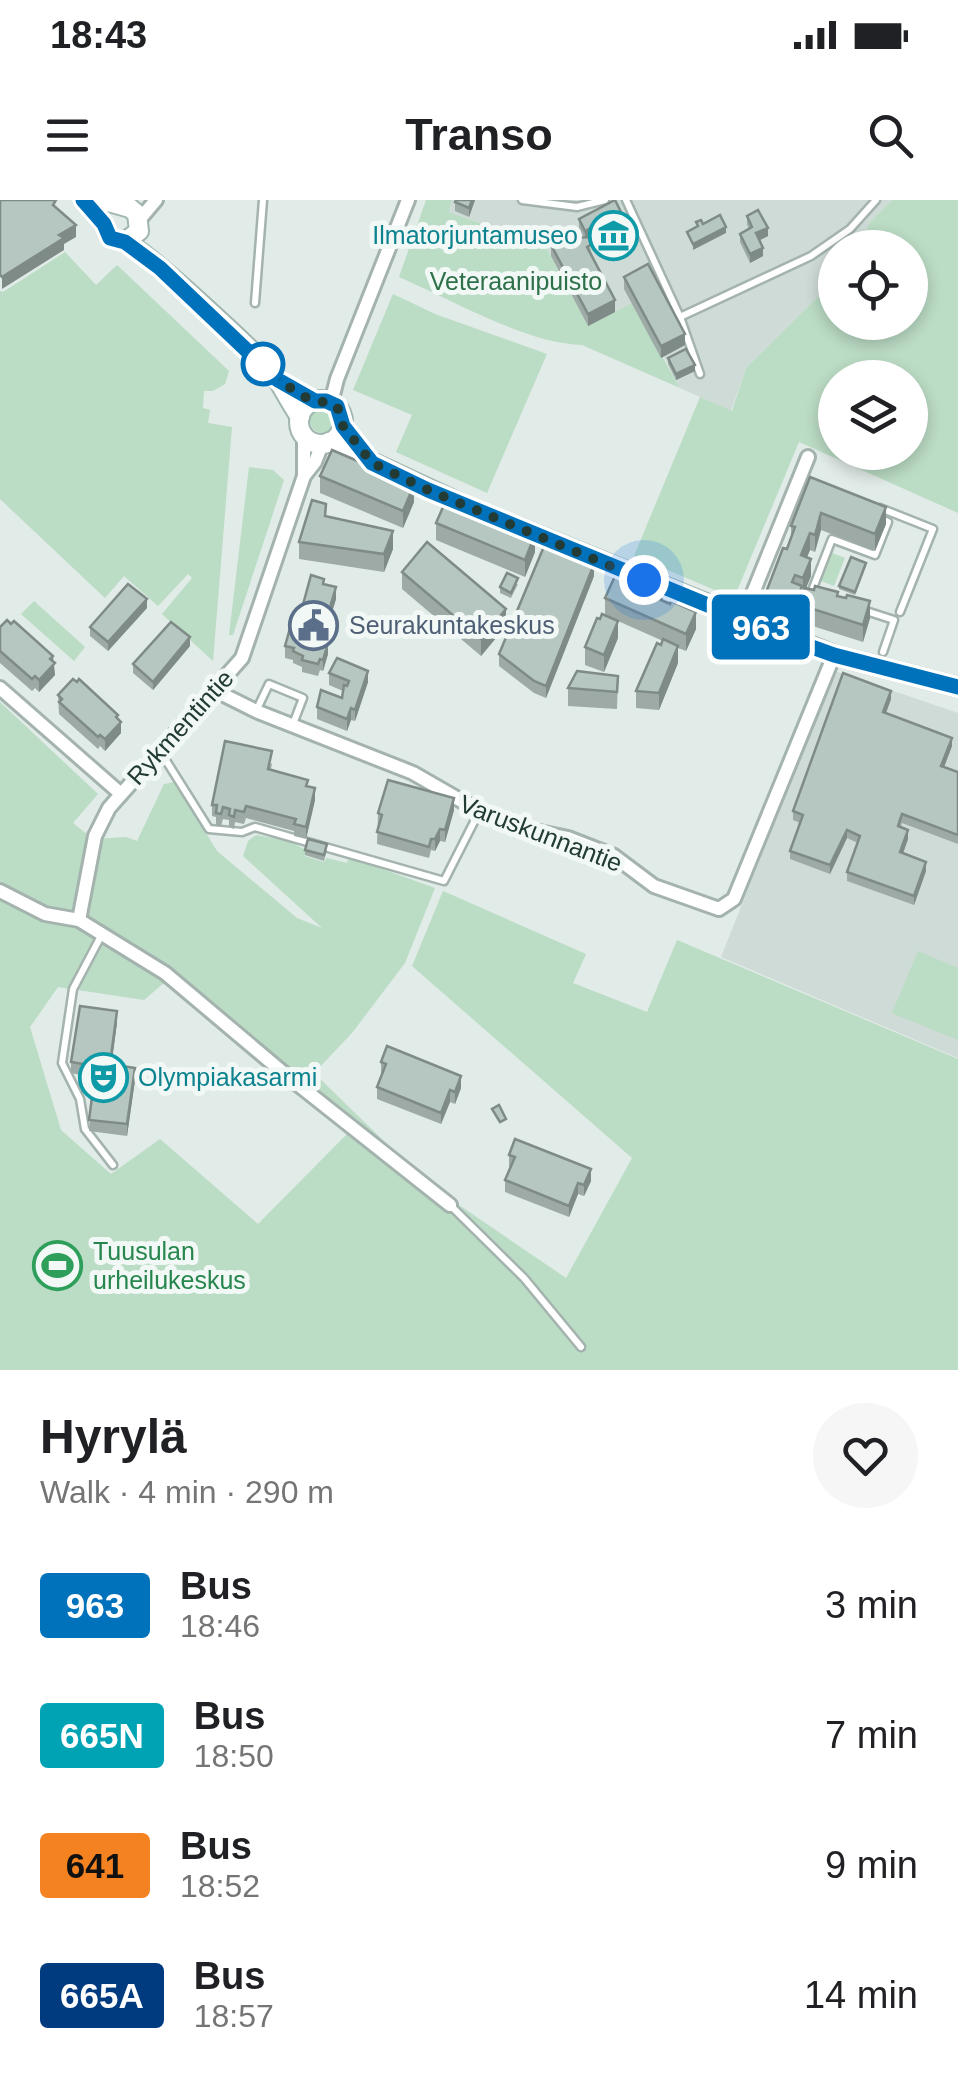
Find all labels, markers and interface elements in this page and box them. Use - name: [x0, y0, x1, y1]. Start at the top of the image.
- text: 18:43: [50, 14, 147, 56]
- icon: menu: [40, 108, 95, 163]
- icon: search: [863, 108, 918, 163]
- text: Transo: [405, 109, 553, 160]
- museum icon: Ilmatorjuntamuseo: [587, 209, 639, 261]
- place label: Ilmatorjuntamuseo: [372, 221, 578, 249]
- map controls: [818, 230, 928, 470]
- button: locate: [818, 230, 928, 340]
- park label: Veteraanipuisto: [430, 267, 602, 295]
- unlabelled marker: [242, 343, 284, 385]
- button: layers: [818, 360, 928, 470]
- your location: [619, 555, 669, 605]
- line badge: 963: [704, 594, 818, 660]
- public building icon: Seurakuntakeskus: [288, 599, 340, 651]
- text: 963: [732, 608, 790, 647]
- place label: Seurakuntakeskus: [349, 611, 555, 639]
- street label: Rykmentintie: [121, 664, 239, 790]
- street label: Varuskunnantie: [456, 789, 626, 877]
- theatre icon: Olympiakasarmi: [77, 1051, 129, 1103]
- place label: Olympiakasarmi: [138, 1063, 317, 1091]
- place label: Tuusulan urheilukeskus: [93, 1237, 246, 1294]
- sports icon: Tuusulan urheilukeskus: [32, 1239, 84, 1291]
- button: heart: [813, 1403, 918, 1508]
- text: Hyrylä: [40, 1410, 187, 1463]
- text: Walk · 4 min · 290 m: [40, 1474, 334, 1510]
- text: Bus: [180, 1565, 252, 1607]
- text: 3 min: [825, 1584, 918, 1626]
- text: 963: [66, 1586, 124, 1625]
- text: 18:46: [180, 1608, 260, 1644]
- text: Bus: [194, 1695, 265, 1737]
- text: 7 min: [825, 1714, 918, 1756]
- text: 665N: [60, 1716, 144, 1755]
- text: 18:50: [194, 1738, 274, 1774]
- text: Bus: [180, 1825, 252, 1867]
- text: 9 min: [825, 1844, 918, 1886]
- text: 641: [66, 1846, 124, 1885]
- text: 18:52: [180, 1868, 260, 1904]
- text: Bus: [194, 1955, 265, 1997]
- text: 14 min: [804, 1974, 918, 2016]
- text: 665A: [60, 1976, 144, 2015]
- text: 18:57: [194, 1998, 274, 2034]

